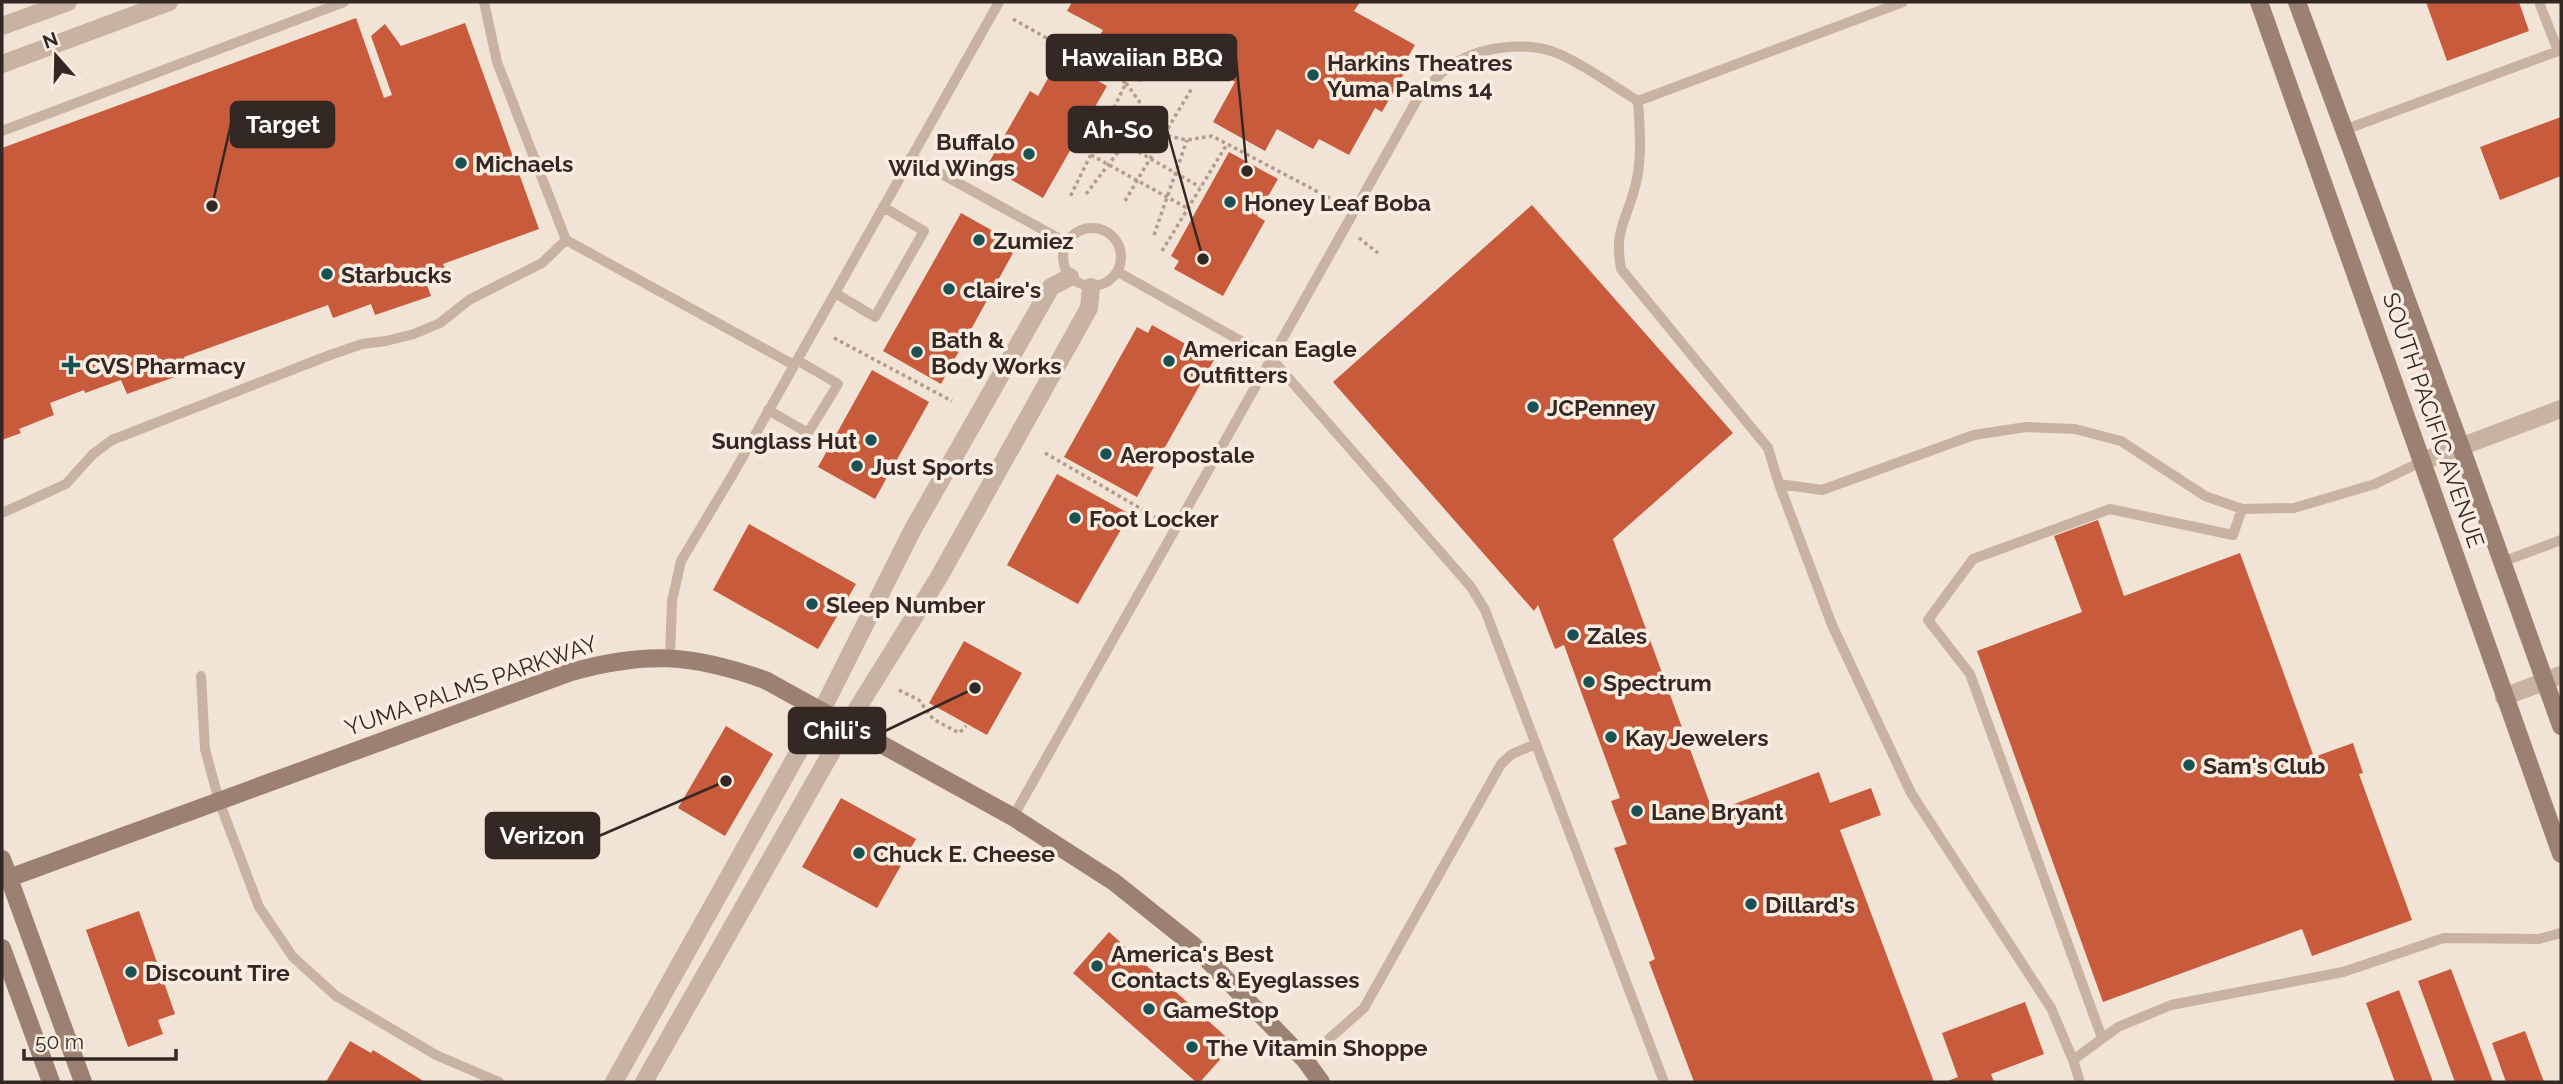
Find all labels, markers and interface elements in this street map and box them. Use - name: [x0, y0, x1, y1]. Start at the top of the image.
- north arrow: [21, 21, 91, 91]
- text: N: [40, 27, 61, 53]
- callout: Hawaiian BBQ: [1047, 35, 1236, 80]
- text: Hawaiian BBQ: [1061, 43, 1223, 72]
- place label: Harkins Theatres Yuma Palms 14: [1327, 49, 1513, 102]
- marker: Harkins Theatres Yuma Palms 14: [1305, 67, 1321, 83]
- callout: Target: [231, 102, 334, 147]
- callout: Ah-So: [1069, 107, 1167, 152]
- text: Target: [246, 110, 320, 139]
- text: Ah-So: [1083, 115, 1153, 144]
- place label: Buffalo Wild Wings: [888, 128, 1015, 181]
- marker: Buffalo Wild Wings: [1021, 146, 1037, 162]
- place label: Michaels: [475, 150, 573, 177]
- marker: Michaels: [453, 155, 469, 171]
- place label: Honey Leaf Boba: [1244, 189, 1431, 216]
- marker: Honey Leaf Boba: [1222, 194, 1238, 210]
- place label: Zumiez: [993, 227, 1074, 254]
- marker: Zumiez: [971, 232, 987, 248]
- place label: Starbucks: [341, 261, 452, 288]
- marker: Starbucks: [319, 266, 335, 282]
- place label: claire's: [963, 276, 1041, 303]
- marker: claire's: [941, 281, 957, 297]
- street label: SOUTH PACIFIC AVENUE: [2378, 289, 2490, 551]
- place label: Bath & Body Works: [931, 326, 1062, 379]
- place label: American Eagle Outfitters: [1183, 335, 1357, 388]
- marker: Bath & Body Works: [909, 344, 925, 360]
- place label: CVS Pharmacy: [85, 352, 246, 379]
- marker: American Eagle Outfitters: [1161, 353, 1177, 369]
- marker: CVS Pharmacy: [63, 357, 79, 373]
- place label: JCPenney: [1547, 394, 1656, 421]
- marker: JCPenney: [1525, 399, 1541, 415]
- place label: Sunglass Hut: [711, 427, 857, 454]
- marker: Sunglass Hut: [863, 432, 879, 448]
- place label: Aeropostale: [1120, 441, 1255, 468]
- marker: Aeropostale: [1098, 446, 1114, 462]
- place label: Just Sports: [871, 453, 994, 480]
- marker: Just Sports: [849, 458, 865, 474]
- place label: Foot Locker: [1089, 505, 1219, 532]
- marker: Foot Locker: [1067, 510, 1083, 526]
- place label: Sleep Number: [826, 591, 986, 618]
- marker: Sleep Number: [804, 596, 820, 612]
- place label: Zales: [1587, 622, 1647, 649]
- marker: Zales: [1565, 627, 1581, 643]
- street label: YUMA PALMS PARKWAY: [341, 629, 601, 741]
- place label: Spectrum: [1603, 669, 1712, 696]
- marker: Spectrum: [1581, 674, 1597, 690]
- callout: Chili's: [789, 708, 885, 753]
- text: Chili's: [803, 716, 871, 745]
- place label: Kay Jewelers: [1625, 724, 1769, 751]
- marker: Kay Jewelers: [1603, 729, 1619, 745]
- place label: Sam's Club: [2203, 752, 2325, 779]
- marker: Sam's Club: [2181, 757, 2197, 773]
- place label: Lane Bryant: [1651, 798, 1784, 825]
- marker: Lane Bryant: [1629, 803, 1645, 819]
- callout: Verizon: [486, 813, 599, 858]
- text: Verizon: [499, 821, 585, 850]
- place label: Chuck E. Cheese: [873, 840, 1055, 867]
- marker: Chuck E. Cheese: [851, 845, 867, 861]
- place label: Dillard's: [1765, 891, 1855, 918]
- marker: Dillard's: [1743, 896, 1759, 912]
- place label: America's Best Contacts & Eyeglasses: [1111, 940, 1360, 993]
- marker: America's Best Contacts & Eyeglasses: [1089, 958, 1105, 974]
- place label: Discount Tire: [145, 959, 290, 986]
- marker: Discount Tire: [123, 964, 139, 980]
- place label: GameStop: [1163, 996, 1279, 1023]
- marker: GameStop: [1141, 1001, 1157, 1017]
- scale bar: [24, 1018, 177, 1062]
- text: 50 m: [35, 1029, 84, 1054]
- place label: The Vitamin Shoppe: [1206, 1034, 1428, 1061]
- marker: The Vitamin Shoppe: [1184, 1039, 1200, 1055]

